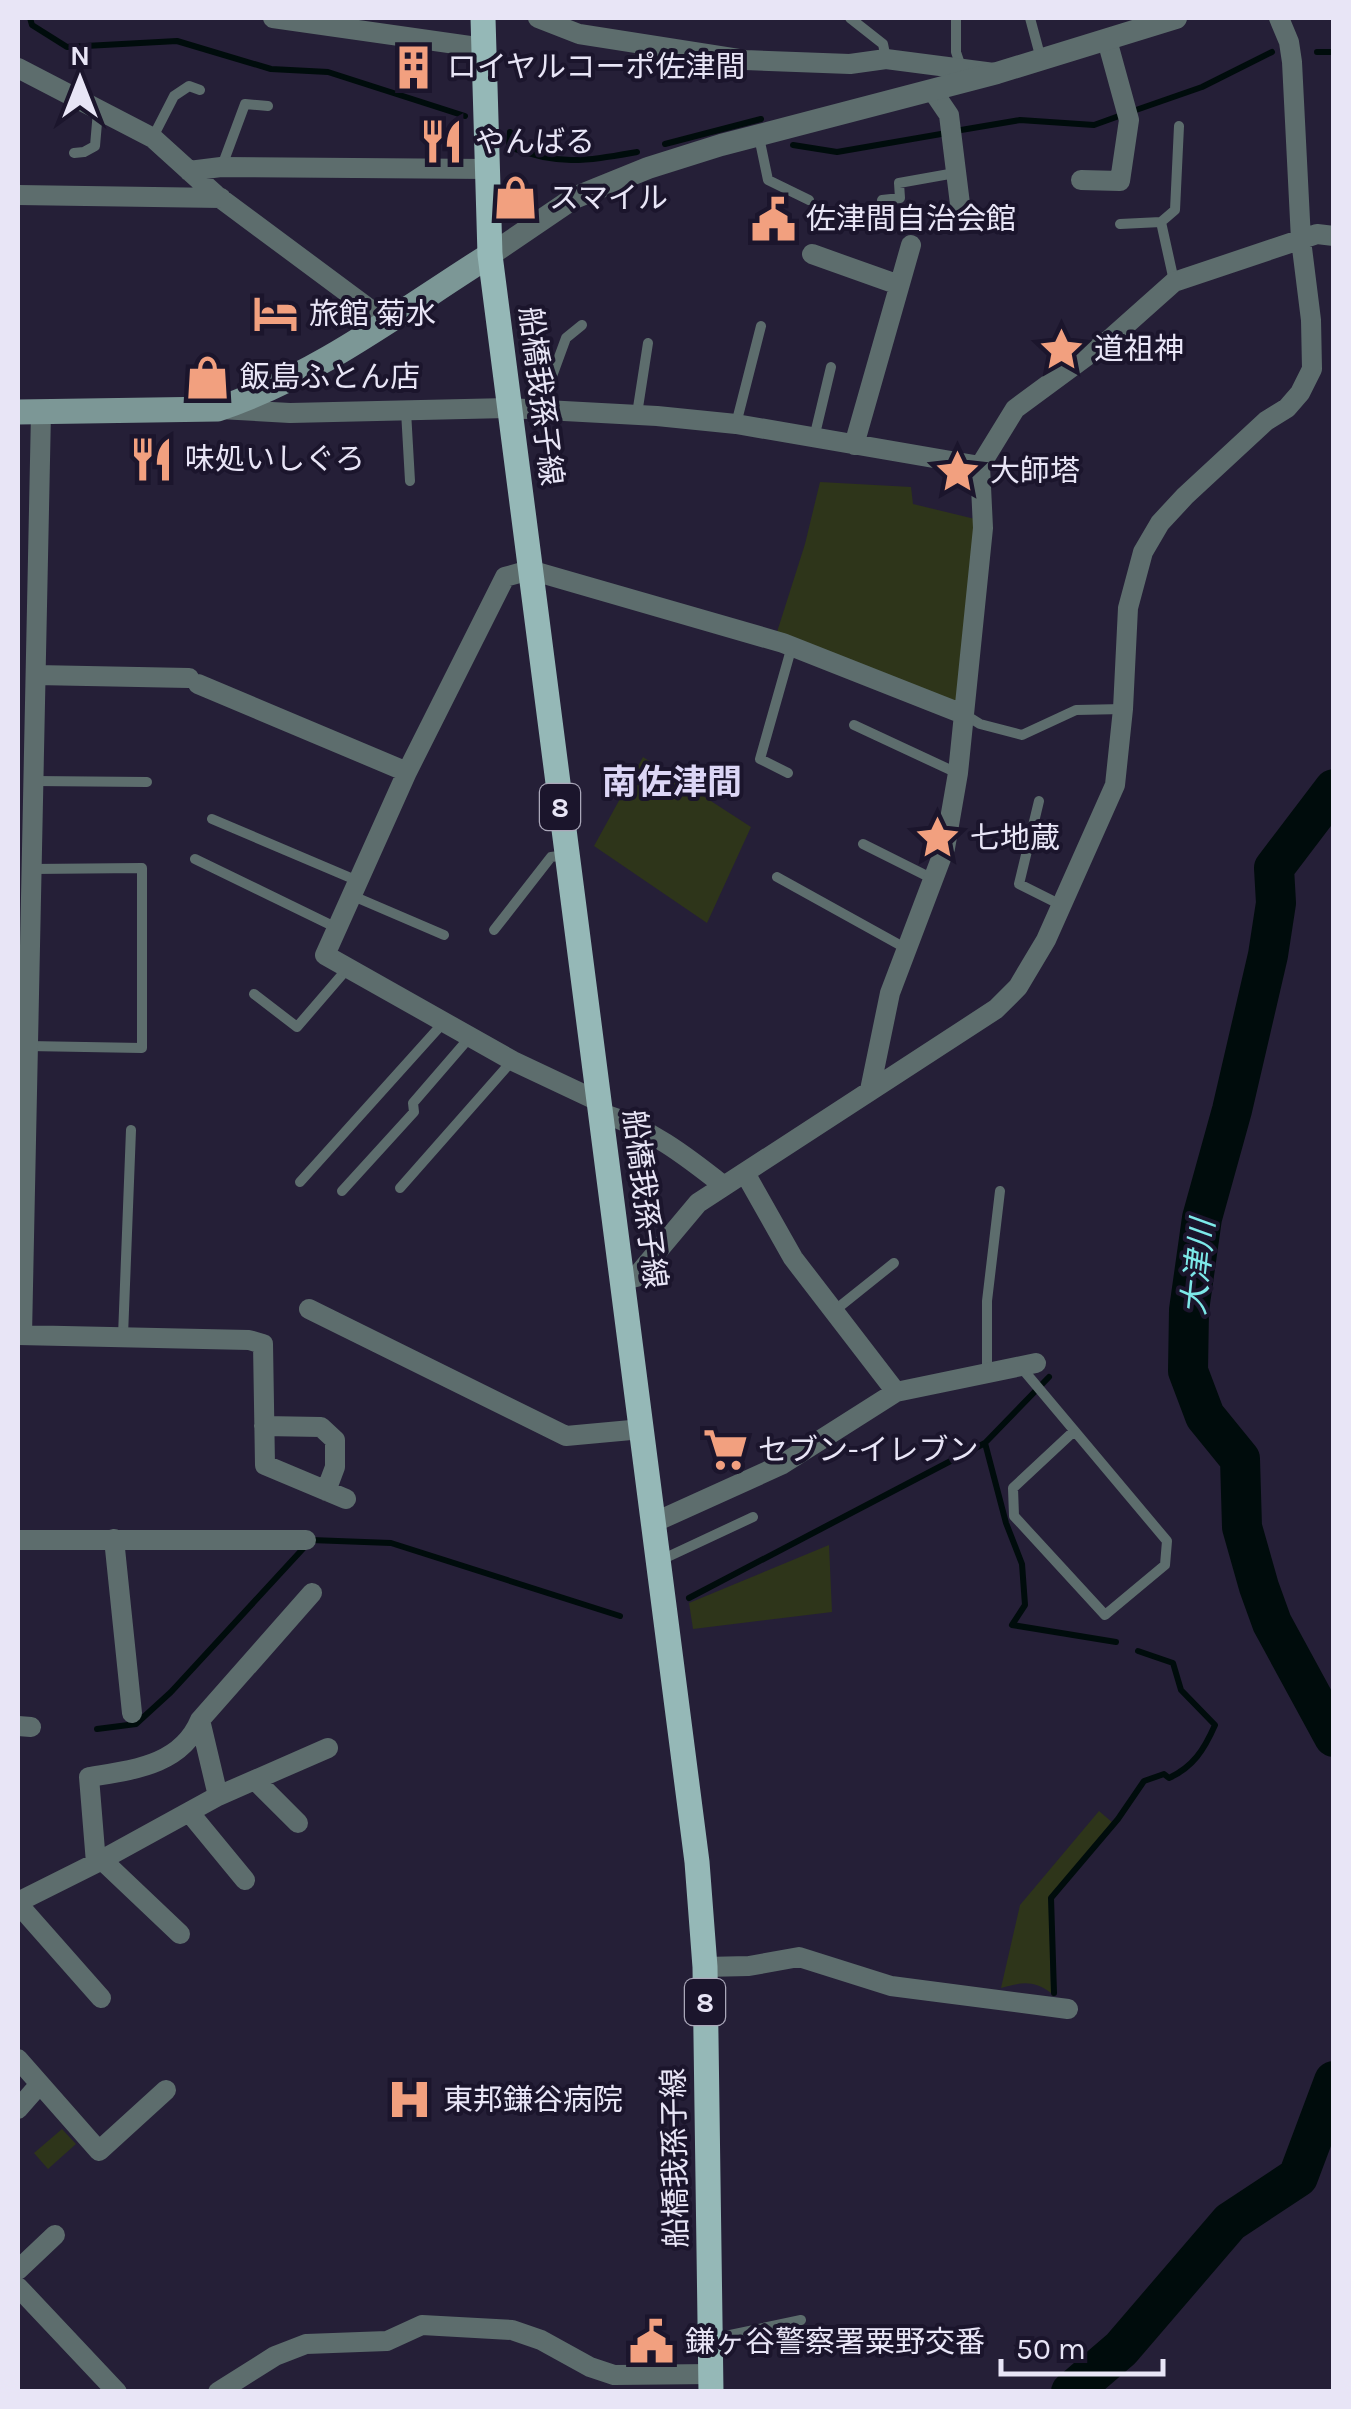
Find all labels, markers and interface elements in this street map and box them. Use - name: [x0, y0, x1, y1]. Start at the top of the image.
- north arrow: [30, 30, 130, 130]
- text: N: [70, 39, 90, 72]
- building icon: ロイヤルコーポ佐津間: [390, 43, 438, 91]
- place label: ロイヤルコーポ佐津間: [447, 49, 746, 85]
- restaurant icon: やんばる: [418, 118, 466, 166]
- place label: やんばる: [475, 124, 595, 160]
- shop icon: スマイル: [492, 174, 540, 222]
- place label: スマイル: [549, 180, 668, 216]
- public building icon: 佐津間自治会館: [749, 195, 797, 243]
- place label: 佐津間自治会館: [806, 201, 1016, 237]
- hotel icon: 旅館 菊水: [252, 290, 300, 338]
- place label: 旅館 菊水: [309, 296, 436, 332]
- street label: 船橋我孫子線: [512, 304, 570, 488]
- place icon: 道祖神: [1037, 325, 1085, 373]
- place label: 道祖神: [1094, 331, 1184, 367]
- shop icon: 飯島ふとん店: [183, 353, 231, 401]
- place label: 飯島ふとん店: [240, 359, 420, 395]
- restaurant icon: 味処いしぐろ: [128, 435, 176, 483]
- place label: 味処いしぐろ: [185, 441, 365, 477]
- place icon: 大師塔: [933, 447, 981, 495]
- place label: 大師塔: [990, 453, 1080, 489]
- district label: 南佐津間: [602, 762, 742, 803]
- road number: 8: [540, 784, 580, 830]
- place icon: 七地蔵: [913, 814, 961, 862]
- place label: 七地蔵: [970, 820, 1060, 856]
- street label: 船橋我孫子線: [616, 1107, 674, 1291]
- water label: 大津川: [1175, 1214, 1222, 1317]
- supermarket icon: セブン-イレブン: [701, 1426, 749, 1474]
- place label: セブン-イレブン: [758, 1432, 978, 1468]
- road number: 8: [685, 1979, 725, 2025]
- street label: 船橋我孫子線: [655, 2068, 695, 2248]
- hospital icon: 東邦鎌谷病院: [386, 2076, 434, 2124]
- place label: 東邦鎌谷病院: [443, 2082, 623, 2118]
- scale bar: [1001, 2314, 1164, 2376]
- public building icon: 鎌ヶ谷警察署粟野交番: [628, 2318, 676, 2366]
- place label: 鎌ヶ谷警察署粟野交番: [685, 2324, 985, 2360]
- text: 50 m: [1016, 2331, 1086, 2367]

